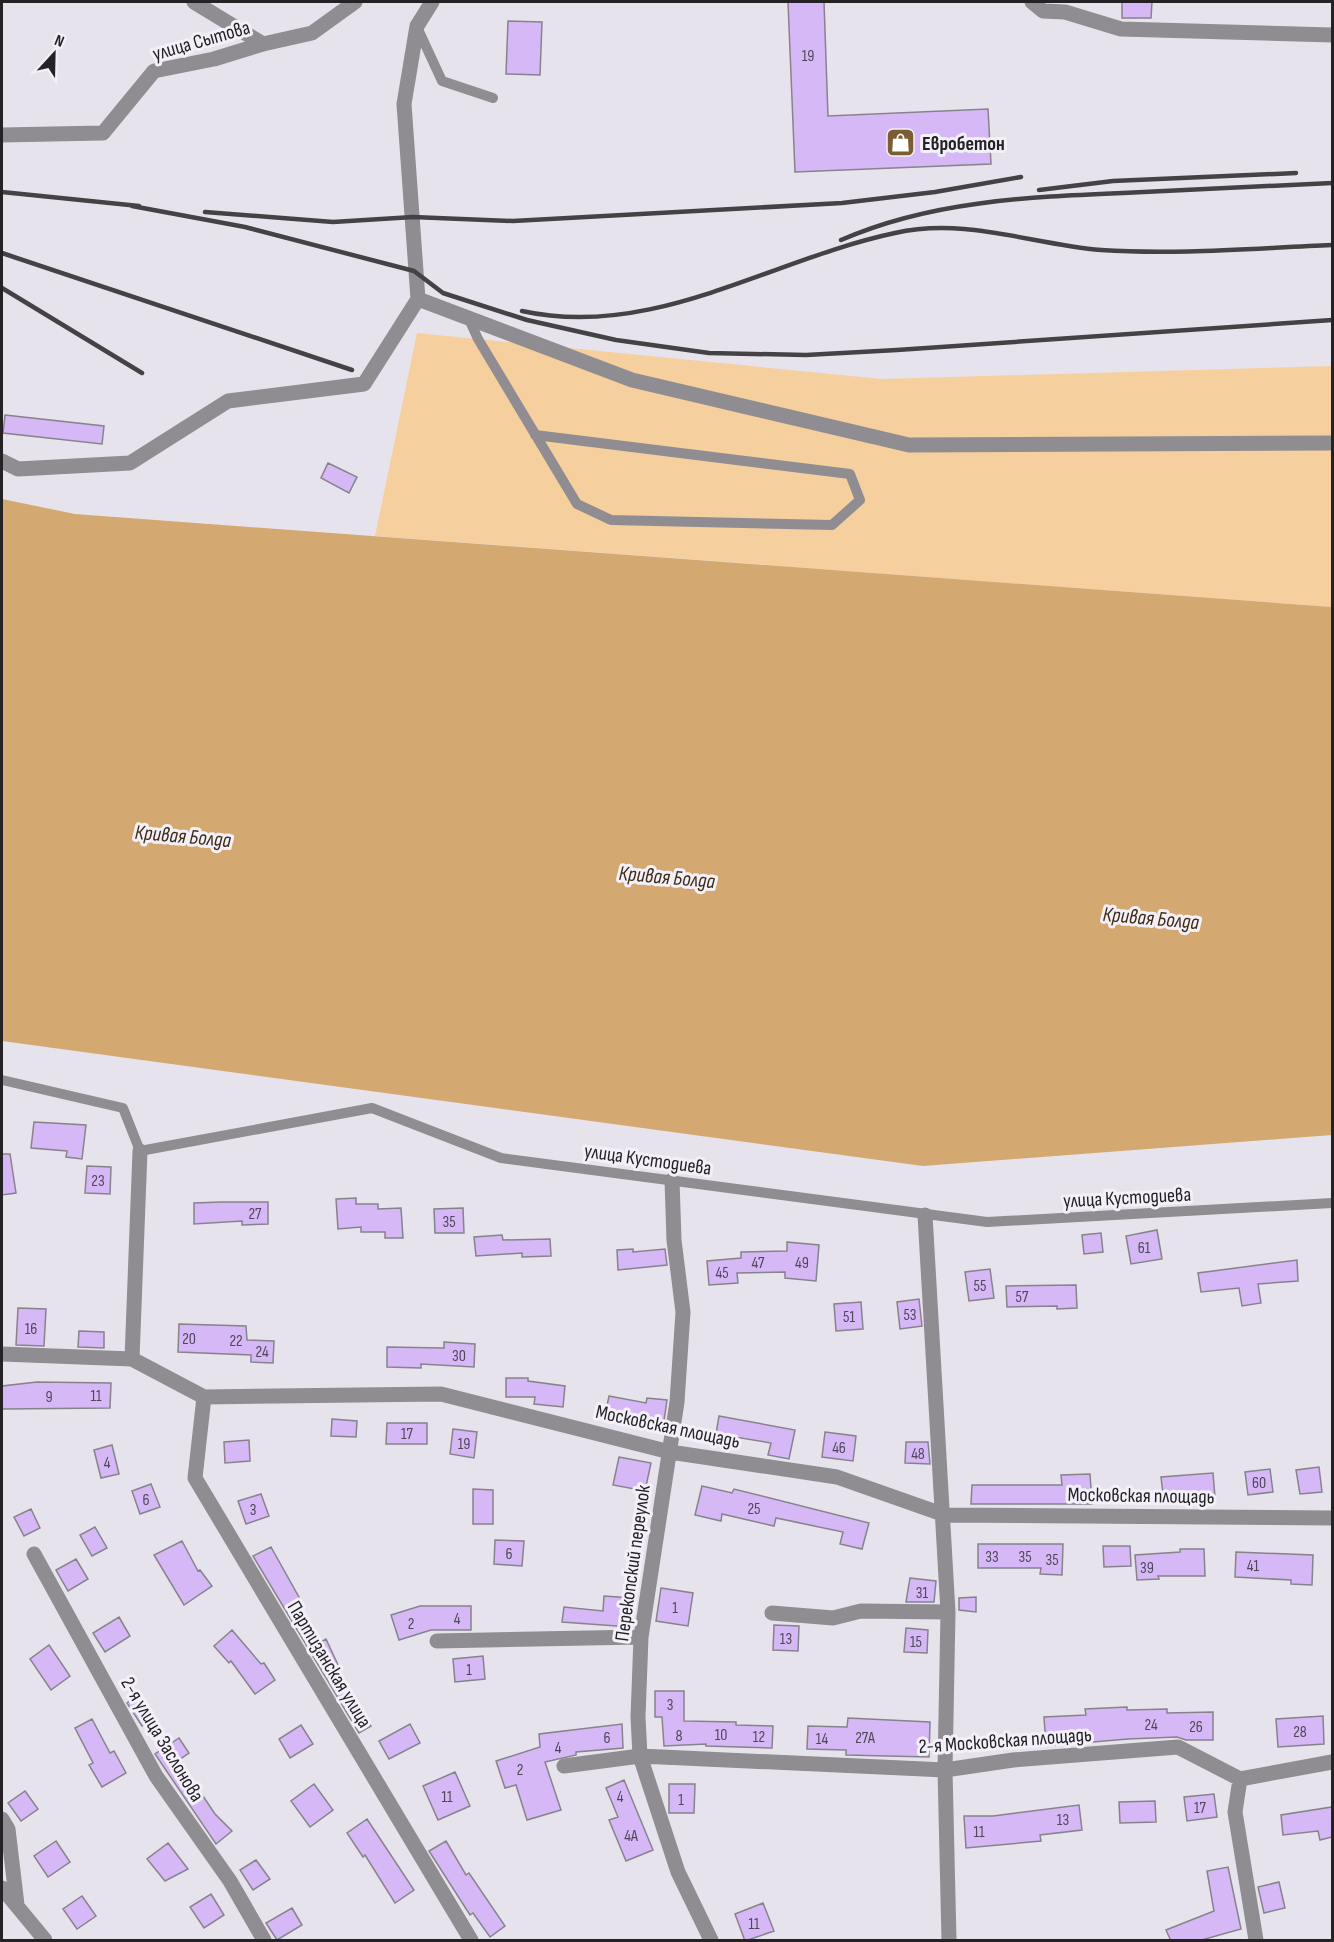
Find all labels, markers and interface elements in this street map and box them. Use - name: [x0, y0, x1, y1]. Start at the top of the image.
- street label: улица Сытова: [150, 16, 253, 66]
- north arrow: [24, 24, 84, 84]
- text: N: [52, 31, 67, 52]
- house number: 19: [802, 47, 814, 66]
- shop icon: Евробетон: [885, 127, 917, 159]
- place label: Евробетон: [922, 132, 1005, 156]
- water label: Кривая Болда: [134, 820, 233, 853]
- water label: Кривая Болда: [618, 861, 717, 894]
- water label: Кривая Болда: [1102, 902, 1201, 935]
- street label: улица Кустодиева: [583, 1139, 713, 1181]
- house number: 23: [91, 1172, 105, 1191]
- street label: улица Кустодиева: [1062, 1183, 1192, 1213]
- house number: 27: [248, 1205, 262, 1224]
- house number: 35: [442, 1213, 456, 1232]
- house number: 61: [1138, 1239, 1151, 1258]
- house number: 47: [752, 1254, 765, 1273]
- house number: 49: [795, 1254, 809, 1273]
- house number: 45: [715, 1264, 729, 1283]
- house number: 55: [974, 1277, 986, 1296]
- house number: 57: [1016, 1288, 1029, 1307]
- house number: 53: [903, 1306, 917, 1325]
- house number: 51: [843, 1308, 855, 1327]
- house number: 16: [25, 1320, 37, 1339]
- house number: 20: [182, 1330, 196, 1349]
- house number: 22: [229, 1332, 243, 1351]
- house number: 24: [255, 1343, 269, 1362]
- house number: 30: [452, 1347, 466, 1366]
- house number: 11: [90, 1387, 102, 1406]
- house number: 9: [45, 1388, 53, 1407]
- street label: Московская площадь: [593, 1400, 742, 1454]
- house number: 17: [401, 1425, 414, 1444]
- house number: 19: [458, 1435, 470, 1454]
- house number: 46: [832, 1439, 846, 1458]
- house number: 48: [911, 1445, 925, 1464]
- house number: 4: [104, 1454, 111, 1473]
- house number: 60: [1252, 1474, 1266, 1493]
- street label: Перекопский переулок: [610, 1483, 656, 1643]
- street label: Московская площадь: [1067, 1483, 1215, 1509]
- house number: 6: [142, 1491, 150, 1510]
- house number: 25: [747, 1500, 761, 1519]
- house number: 3: [250, 1501, 256, 1520]
- house number: 6: [505, 1545, 513, 1564]
- house number: 33: [985, 1548, 999, 1567]
- house number: 35: [1018, 1548, 1032, 1567]
- house number: 35: [1045, 1551, 1059, 1570]
- house number: 41: [1247, 1557, 1260, 1576]
- house number: 39: [1140, 1559, 1154, 1578]
- house number: 31: [916, 1584, 929, 1603]
- street label: Партизанская улица: [282, 1597, 376, 1732]
- house number: 1: [672, 1599, 678, 1618]
- house number: 4: [454, 1610, 461, 1629]
- house number: 2: [408, 1615, 414, 1634]
- house number: 13: [780, 1630, 792, 1649]
- house number: 15: [910, 1633, 922, 1652]
- house number: 1: [466, 1661, 472, 1680]
- street label: 2-я улица Заслонова: [115, 1673, 209, 1806]
- house number: 3: [667, 1696, 673, 1715]
- house number: 24: [1144, 1716, 1158, 1735]
- house number: 26: [1189, 1718, 1203, 1737]
- street label: 2-я Московская площадь: [918, 1723, 1093, 1759]
- house number: 28: [1293, 1723, 1307, 1742]
- house number: 10: [715, 1726, 727, 1745]
- house number: 8: [675, 1727, 683, 1746]
- house number: 12: [753, 1728, 765, 1747]
- house number: 6: [603, 1729, 611, 1748]
- house number: 27А: [855, 1729, 875, 1748]
- house number: 14: [816, 1730, 828, 1749]
- house number: 4: [555, 1739, 562, 1758]
- house number: 2: [517, 1761, 523, 1780]
- house number: 11: [441, 1788, 453, 1807]
- house number: 4: [617, 1788, 624, 1807]
- house number: 1: [678, 1791, 684, 1810]
- house number: 17: [1194, 1799, 1207, 1818]
- house number: 13: [1057, 1811, 1069, 1830]
- house number: 11: [973, 1823, 985, 1842]
- house number: 4А: [624, 1827, 638, 1846]
- house number: 11: [748, 1915, 760, 1934]

